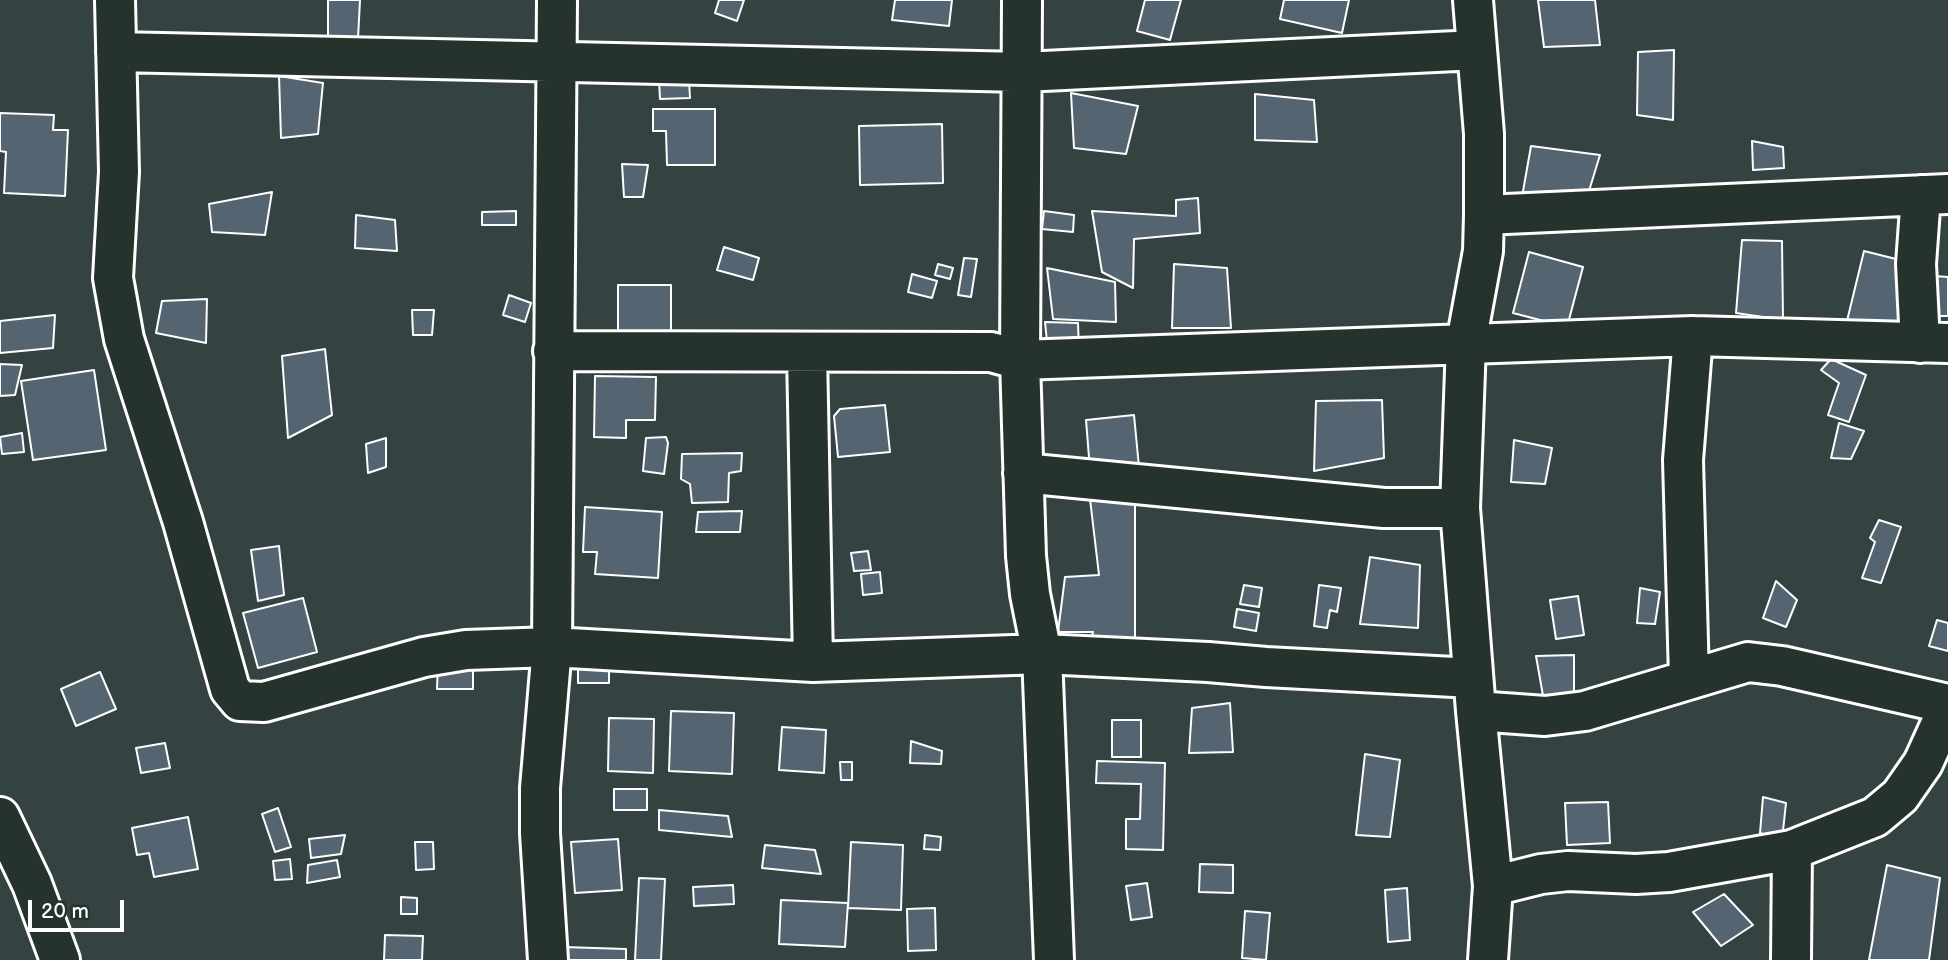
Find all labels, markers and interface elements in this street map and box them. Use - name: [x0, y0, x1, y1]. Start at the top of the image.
- scale bar: [32, 886, 128, 930]
- text: 20 m: [41, 899, 89, 924]

